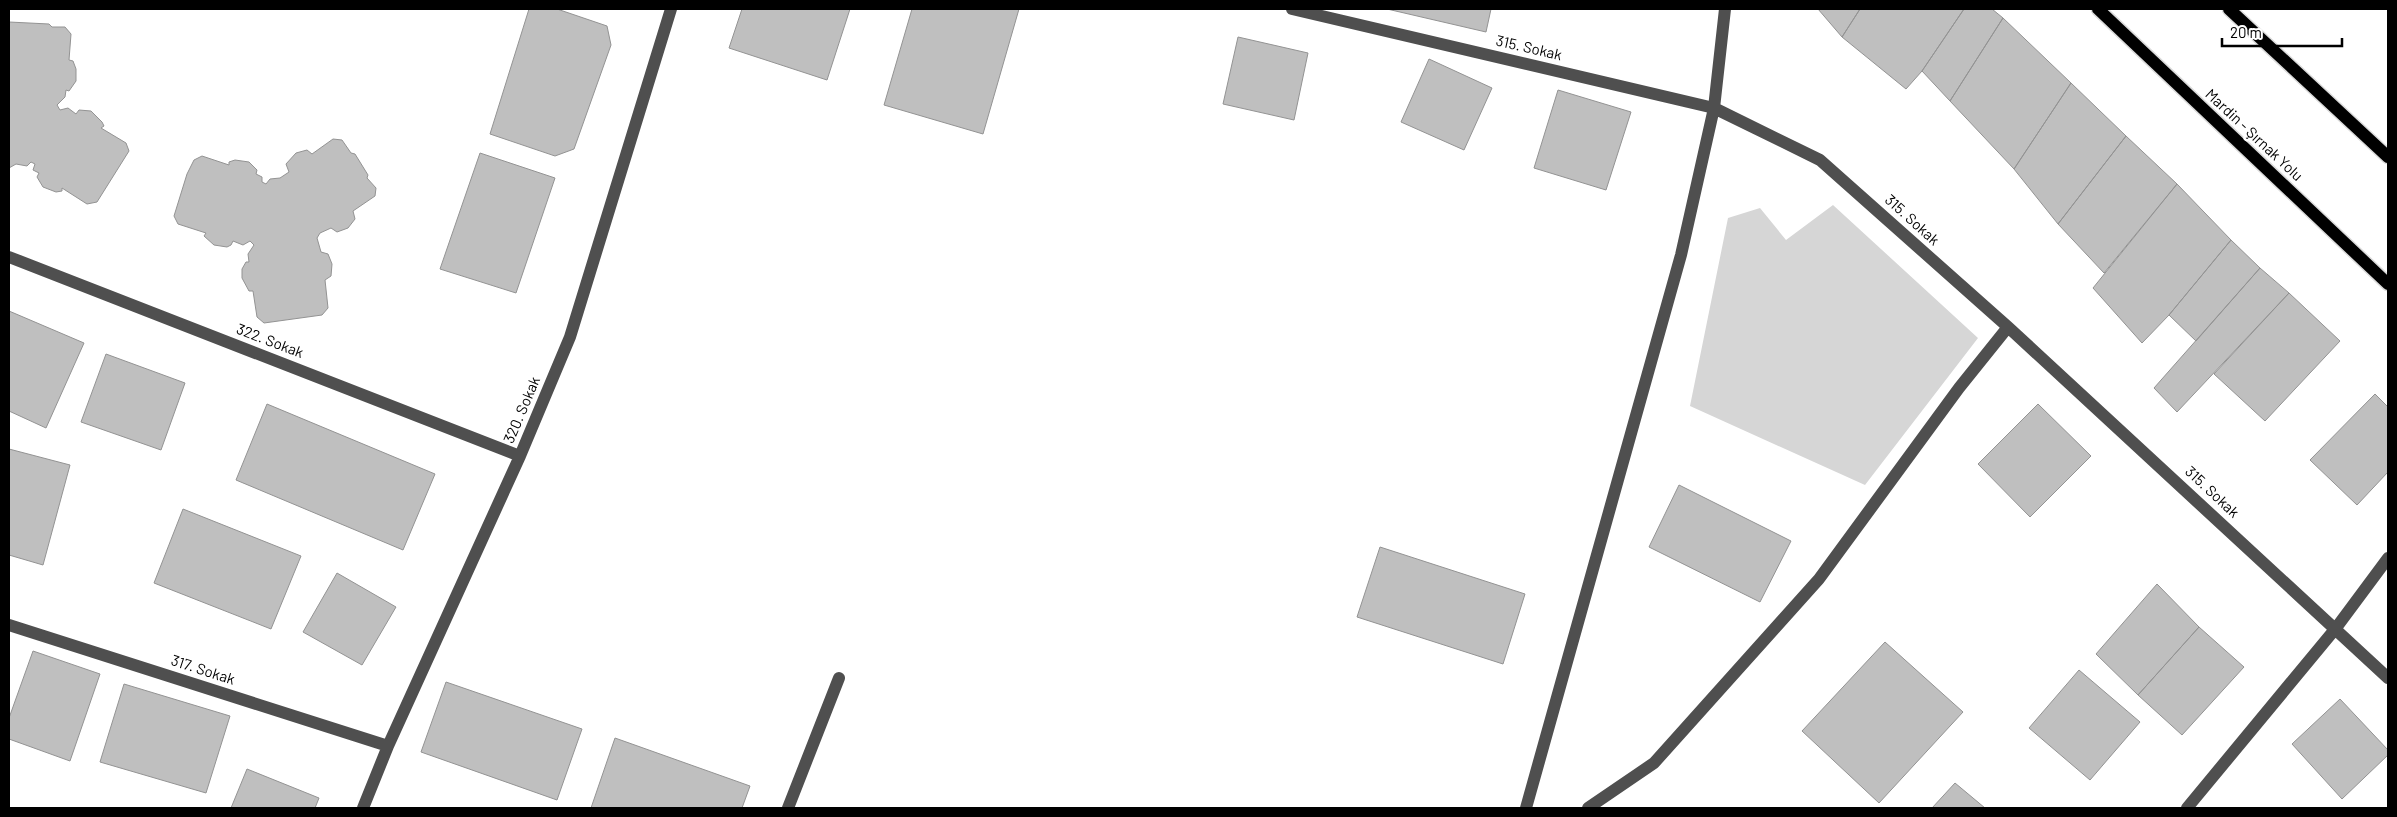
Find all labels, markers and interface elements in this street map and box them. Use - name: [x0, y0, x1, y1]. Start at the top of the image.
- scale bar: [2222, 15, 2342, 47]
- text: 20 m: [2230, 23, 2262, 41]
- street label: 315. Sokak: [1494, 31, 1564, 63]
- street label: Mardin - Şırnak Yolu: [2202, 84, 2307, 184]
- street label: 315. Sokak: [1882, 190, 1944, 249]
- street label: 322. Sokak: [234, 319, 307, 361]
- street label: 320. Sokak: [499, 373, 543, 446]
- street label: 315. Sokak: [2182, 462, 2244, 521]
- street label: 317. Sokak: [169, 650, 238, 688]

